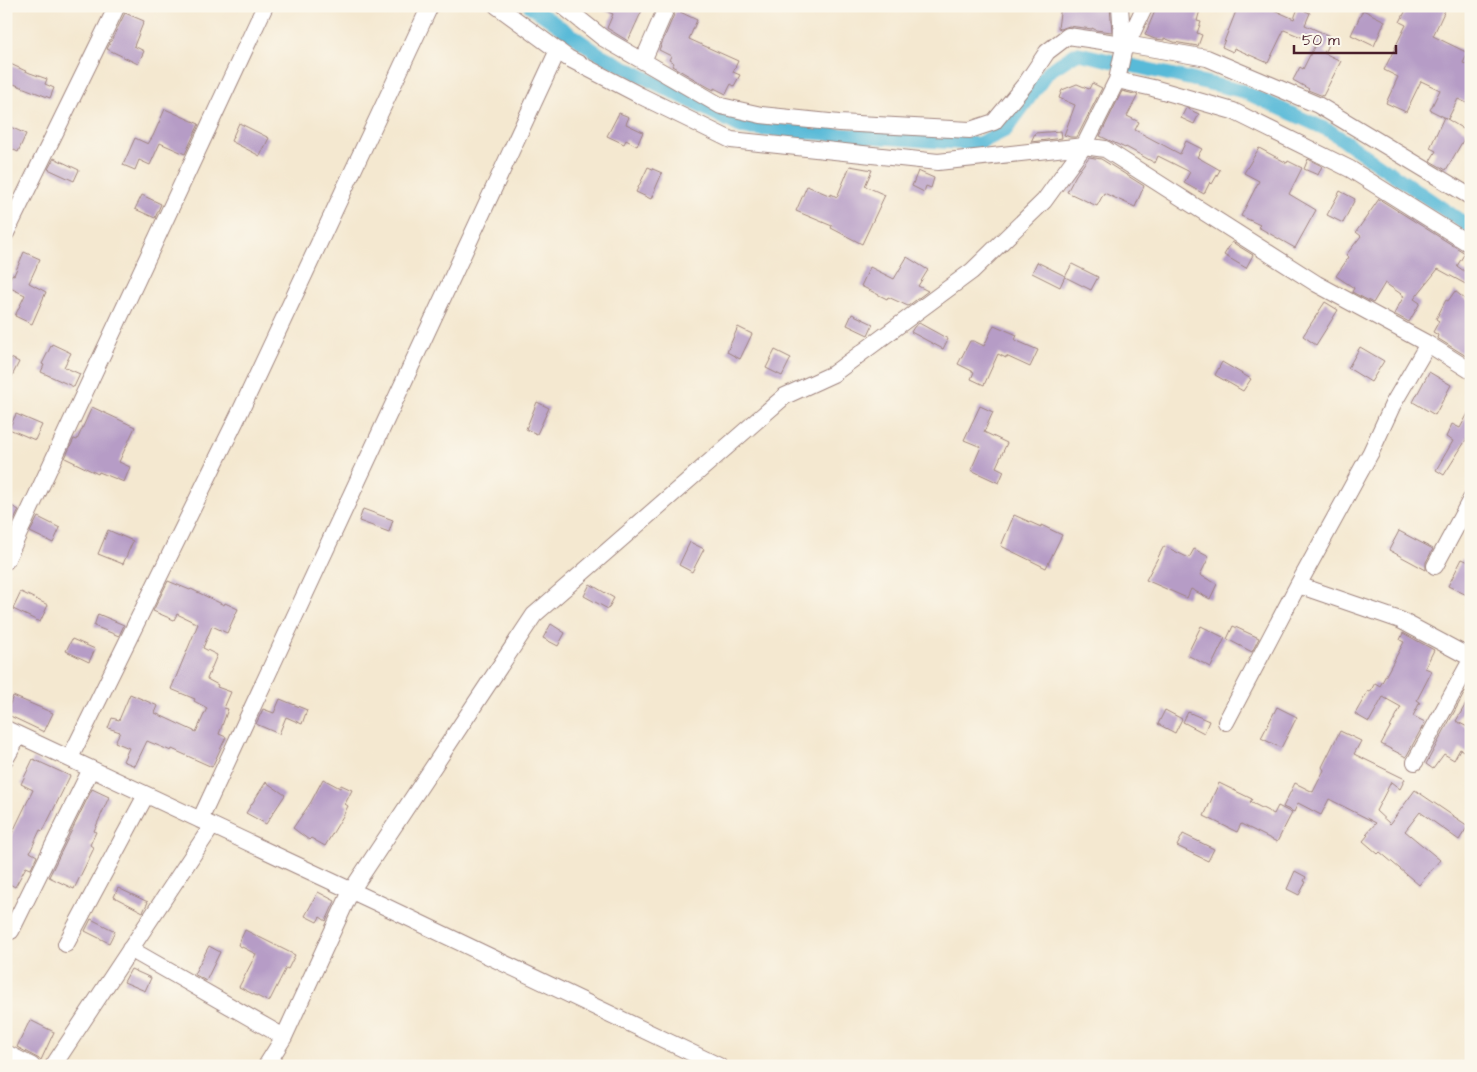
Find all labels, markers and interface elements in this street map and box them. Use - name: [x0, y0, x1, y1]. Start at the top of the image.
- scale bar: [1294, 22, 1397, 54]
- text: 50 m: [1302, 30, 1340, 51]

